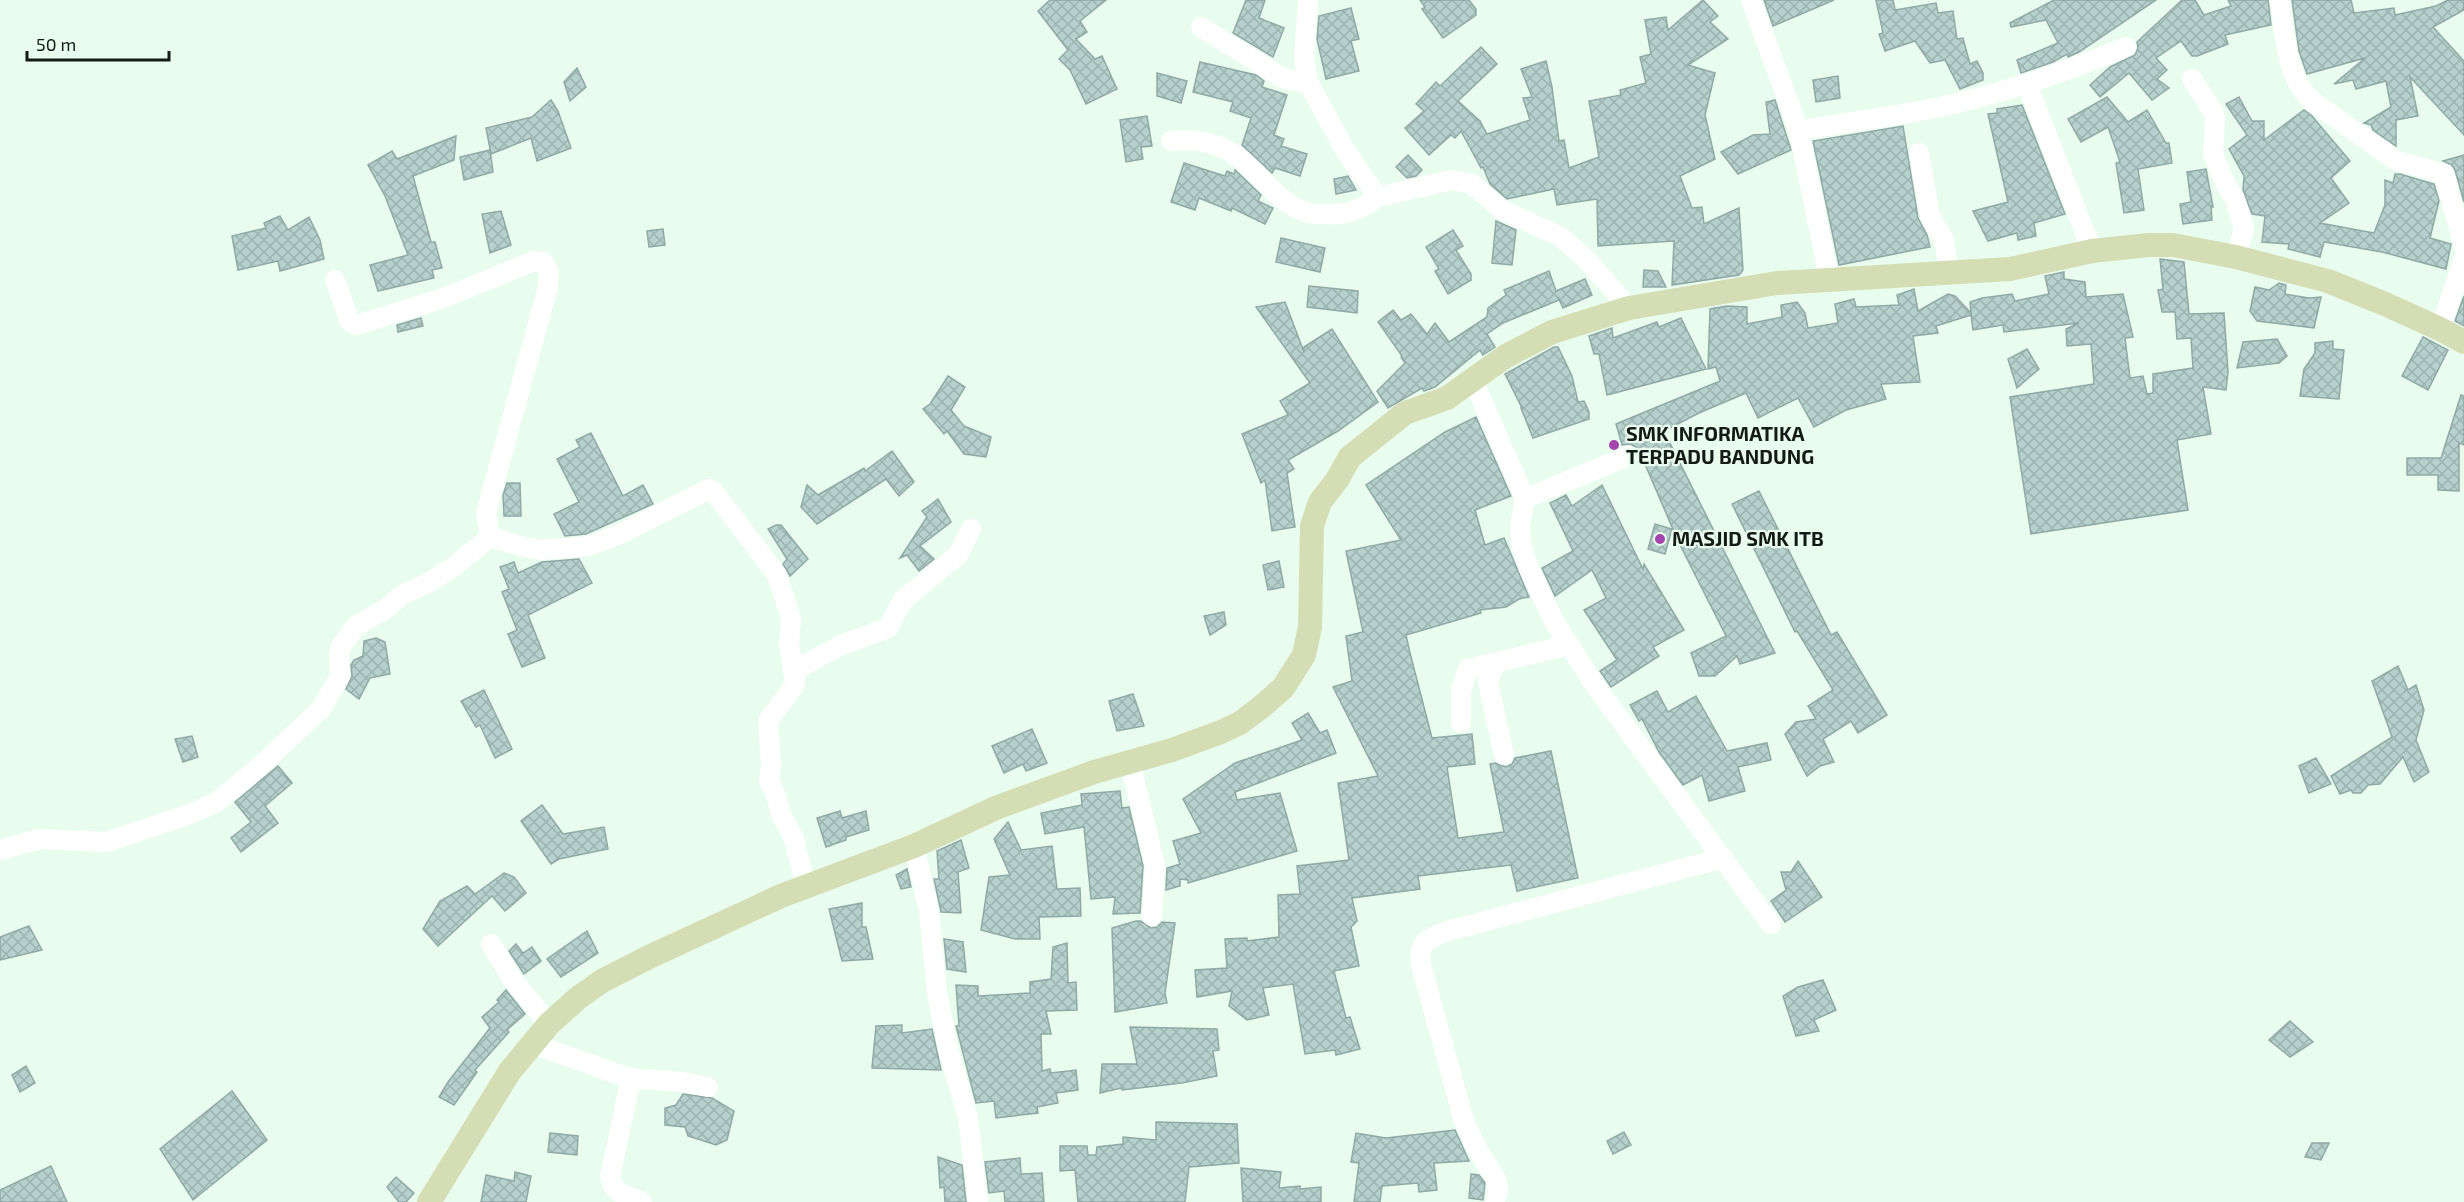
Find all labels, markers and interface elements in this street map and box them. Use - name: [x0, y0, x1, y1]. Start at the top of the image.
- scale bar: [27, 24, 170, 62]
- text: 50 m: [36, 33, 76, 55]
- place label: SMK INFORMATIKA TERPADU BANDUNG: [1626, 421, 1814, 468]
- marker: SMK INFORMATIKA TERPADU BANDUNG: [1607, 438, 1621, 452]
- place label: MASJID SMK ITB: [1672, 526, 1824, 550]
- marker: MASJID SMK ITB: [1653, 532, 1667, 546]

